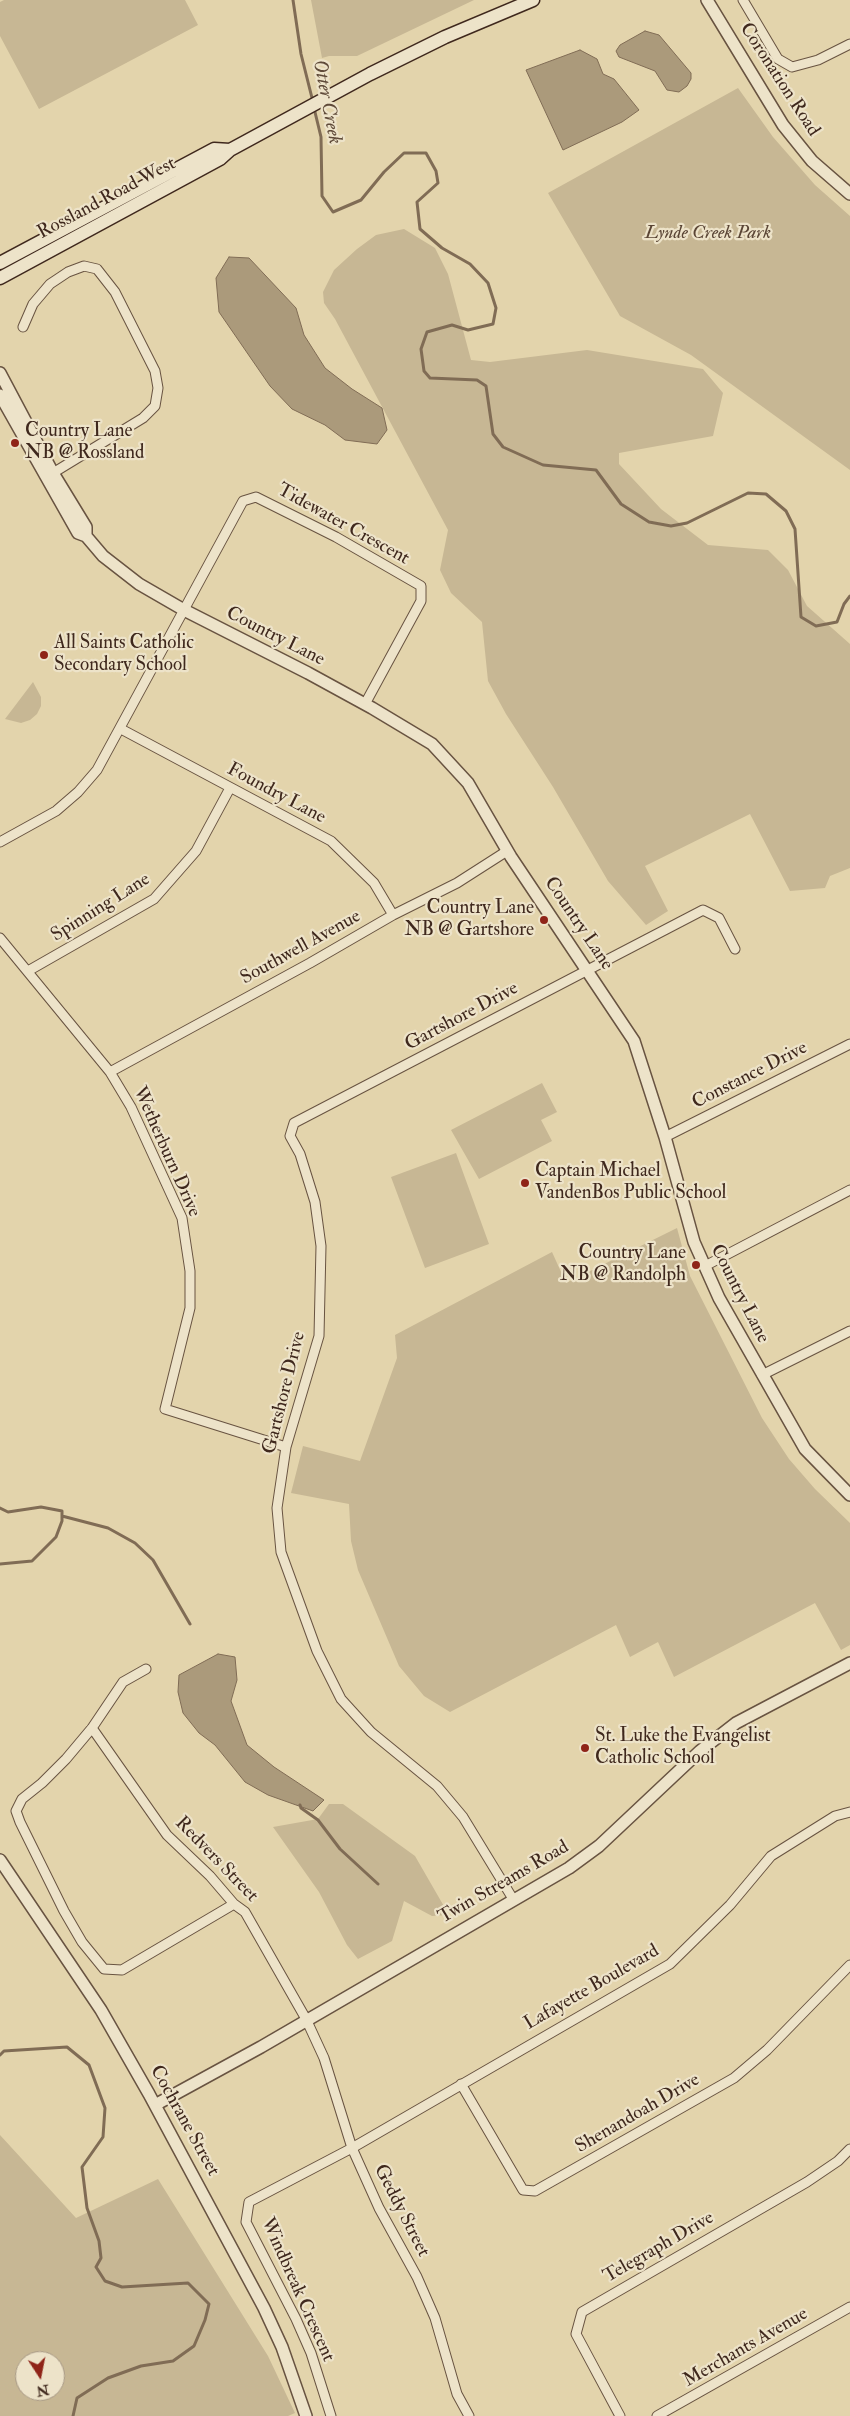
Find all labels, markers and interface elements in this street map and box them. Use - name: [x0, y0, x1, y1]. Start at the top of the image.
- street label: Coronation Road: [734, 19, 824, 141]
- water label: Otter Creek: [306, 58, 346, 146]
- street label: Rossland Road West: [34, 153, 180, 245]
- park label: Lynde Creek Park: [645, 223, 771, 245]
- place label: Country Lane NB @ Rossland: [25, 421, 144, 465]
- marker: Country Lane NB @ Rossland: [9, 437, 21, 449]
- street label: Tidewater Crescent: [273, 479, 413, 571]
- street label: Country Lane: [222, 602, 328, 672]
- place label: All Saints Catholic Secondary School: [54, 633, 194, 677]
- marker: All Saints Catholic Secondary School: [38, 649, 50, 661]
- street label: Foundry Lane: [223, 759, 329, 829]
- street label: Spinning Lane: [47, 869, 155, 947]
- street label: Country Lane: [538, 873, 618, 975]
- place label: Country Lane NB @ Gartshore: [404, 898, 534, 942]
- street label: Southwell Avenue: [237, 906, 365, 990]
- marker: Country Lane NB @ Gartshore: [538, 914, 550, 926]
- street label: Gartshore Drive: [401, 978, 523, 1056]
- street label: Constance Drive: [689, 1037, 811, 1115]
- street label: Wetherburn Drive: [127, 1083, 205, 1221]
- place label: Captain Michael VandenBos Public School: [535, 1161, 726, 1205]
- marker: Captain Michael VandenBos Public School: [519, 1177, 531, 1189]
- street label: Country Lane: [704, 1241, 774, 1347]
- place label: Country Lane NB @ Randolph: [560, 1243, 686, 1287]
- marker: Country Lane NB @ Randolph: [690, 1259, 702, 1271]
- street label: Gartshore Drive: [259, 1330, 311, 1456]
- place label: St. Luke the Evangelist Catholic School: [595, 1726, 771, 1770]
- marker: St. Luke the Evangelist Catholic School: [579, 1742, 591, 1754]
- street label: Redvers Street: [170, 1812, 262, 1908]
- street label: Twin Streams Road: [435, 1836, 573, 1930]
- street label: Lafayette Boulevard: [520, 1940, 664, 2036]
- street label: Cochrane Street: [144, 2062, 224, 2180]
- street label: Shenandoah Drive: [572, 2069, 704, 2159]
- street label: Geddy Street: [368, 2161, 434, 2261]
- street label: Telegraph Drive: [600, 2207, 718, 2289]
- street label: Windbreak Crescent: [255, 2214, 339, 2366]
- street label: Merchants Avenue: [680, 2303, 812, 2393]
- north arrow: [15, 2351, 65, 2401]
- text: N: [35, 2381, 51, 2400]

